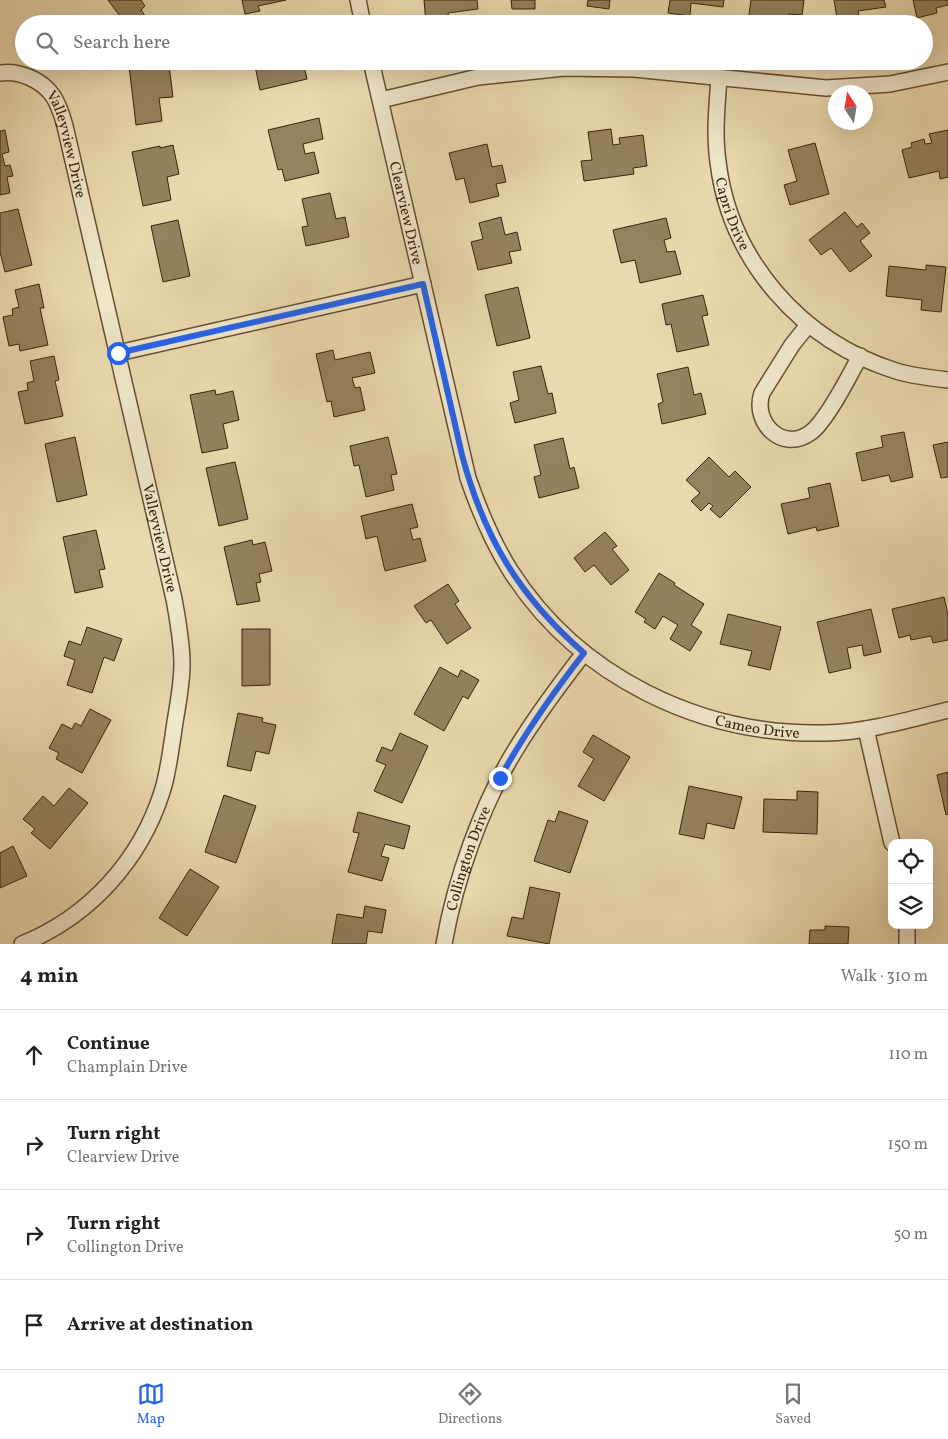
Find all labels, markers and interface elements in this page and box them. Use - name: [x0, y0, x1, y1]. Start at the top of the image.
- search box: [15, 15, 933, 70]
- icon: search: [33, 29, 61, 57]
- text: Search here: [73, 30, 170, 56]
- north arrow: [828, 85, 873, 130]
- street label: Valleyview Drive: [40, 87, 90, 200]
- street label: Clearview Drive: [383, 160, 427, 267]
- street label: Capri Drive: [709, 176, 754, 255]
- route start: [107, 342, 130, 365]
- street label: Valleyview Drive: [136, 482, 181, 595]
- street label: Cameo Drive: [712, 711, 800, 745]
- route end: [489, 767, 512, 790]
- street label: Collington Drive: [442, 803, 497, 914]
- map controls: [888, 839, 933, 929]
- button: locate: [888, 839, 933, 884]
- button: layers: [888, 884, 933, 929]
- text: 4 min: [20, 962, 79, 991]
- text: Walk · 310 m: [841, 966, 928, 988]
- text: Continue: [67, 1031, 150, 1057]
- icon: ahead: [20, 1041, 48, 1069]
- text: 110 m: [889, 1044, 928, 1066]
- text: Champlain Drive: [67, 1057, 188, 1079]
- text: Turn right: [67, 1121, 160, 1147]
- icon: right: [20, 1131, 48, 1159]
- text: 150 m: [887, 1134, 928, 1156]
- text: Clearview Drive: [67, 1147, 179, 1169]
- text: Turn right: [67, 1211, 160, 1237]
- icon: right: [20, 1221, 48, 1249]
- text: 50 m: [894, 1224, 928, 1246]
- text: Collington Drive: [67, 1237, 184, 1259]
- icon: arrive: [20, 1311, 48, 1339]
- text: Arrive at destination: [67, 1312, 253, 1338]
- tab: Map: [137, 1380, 165, 1429]
- tab: Directions: [438, 1380, 502, 1429]
- tab: Saved: [775, 1380, 811, 1429]

